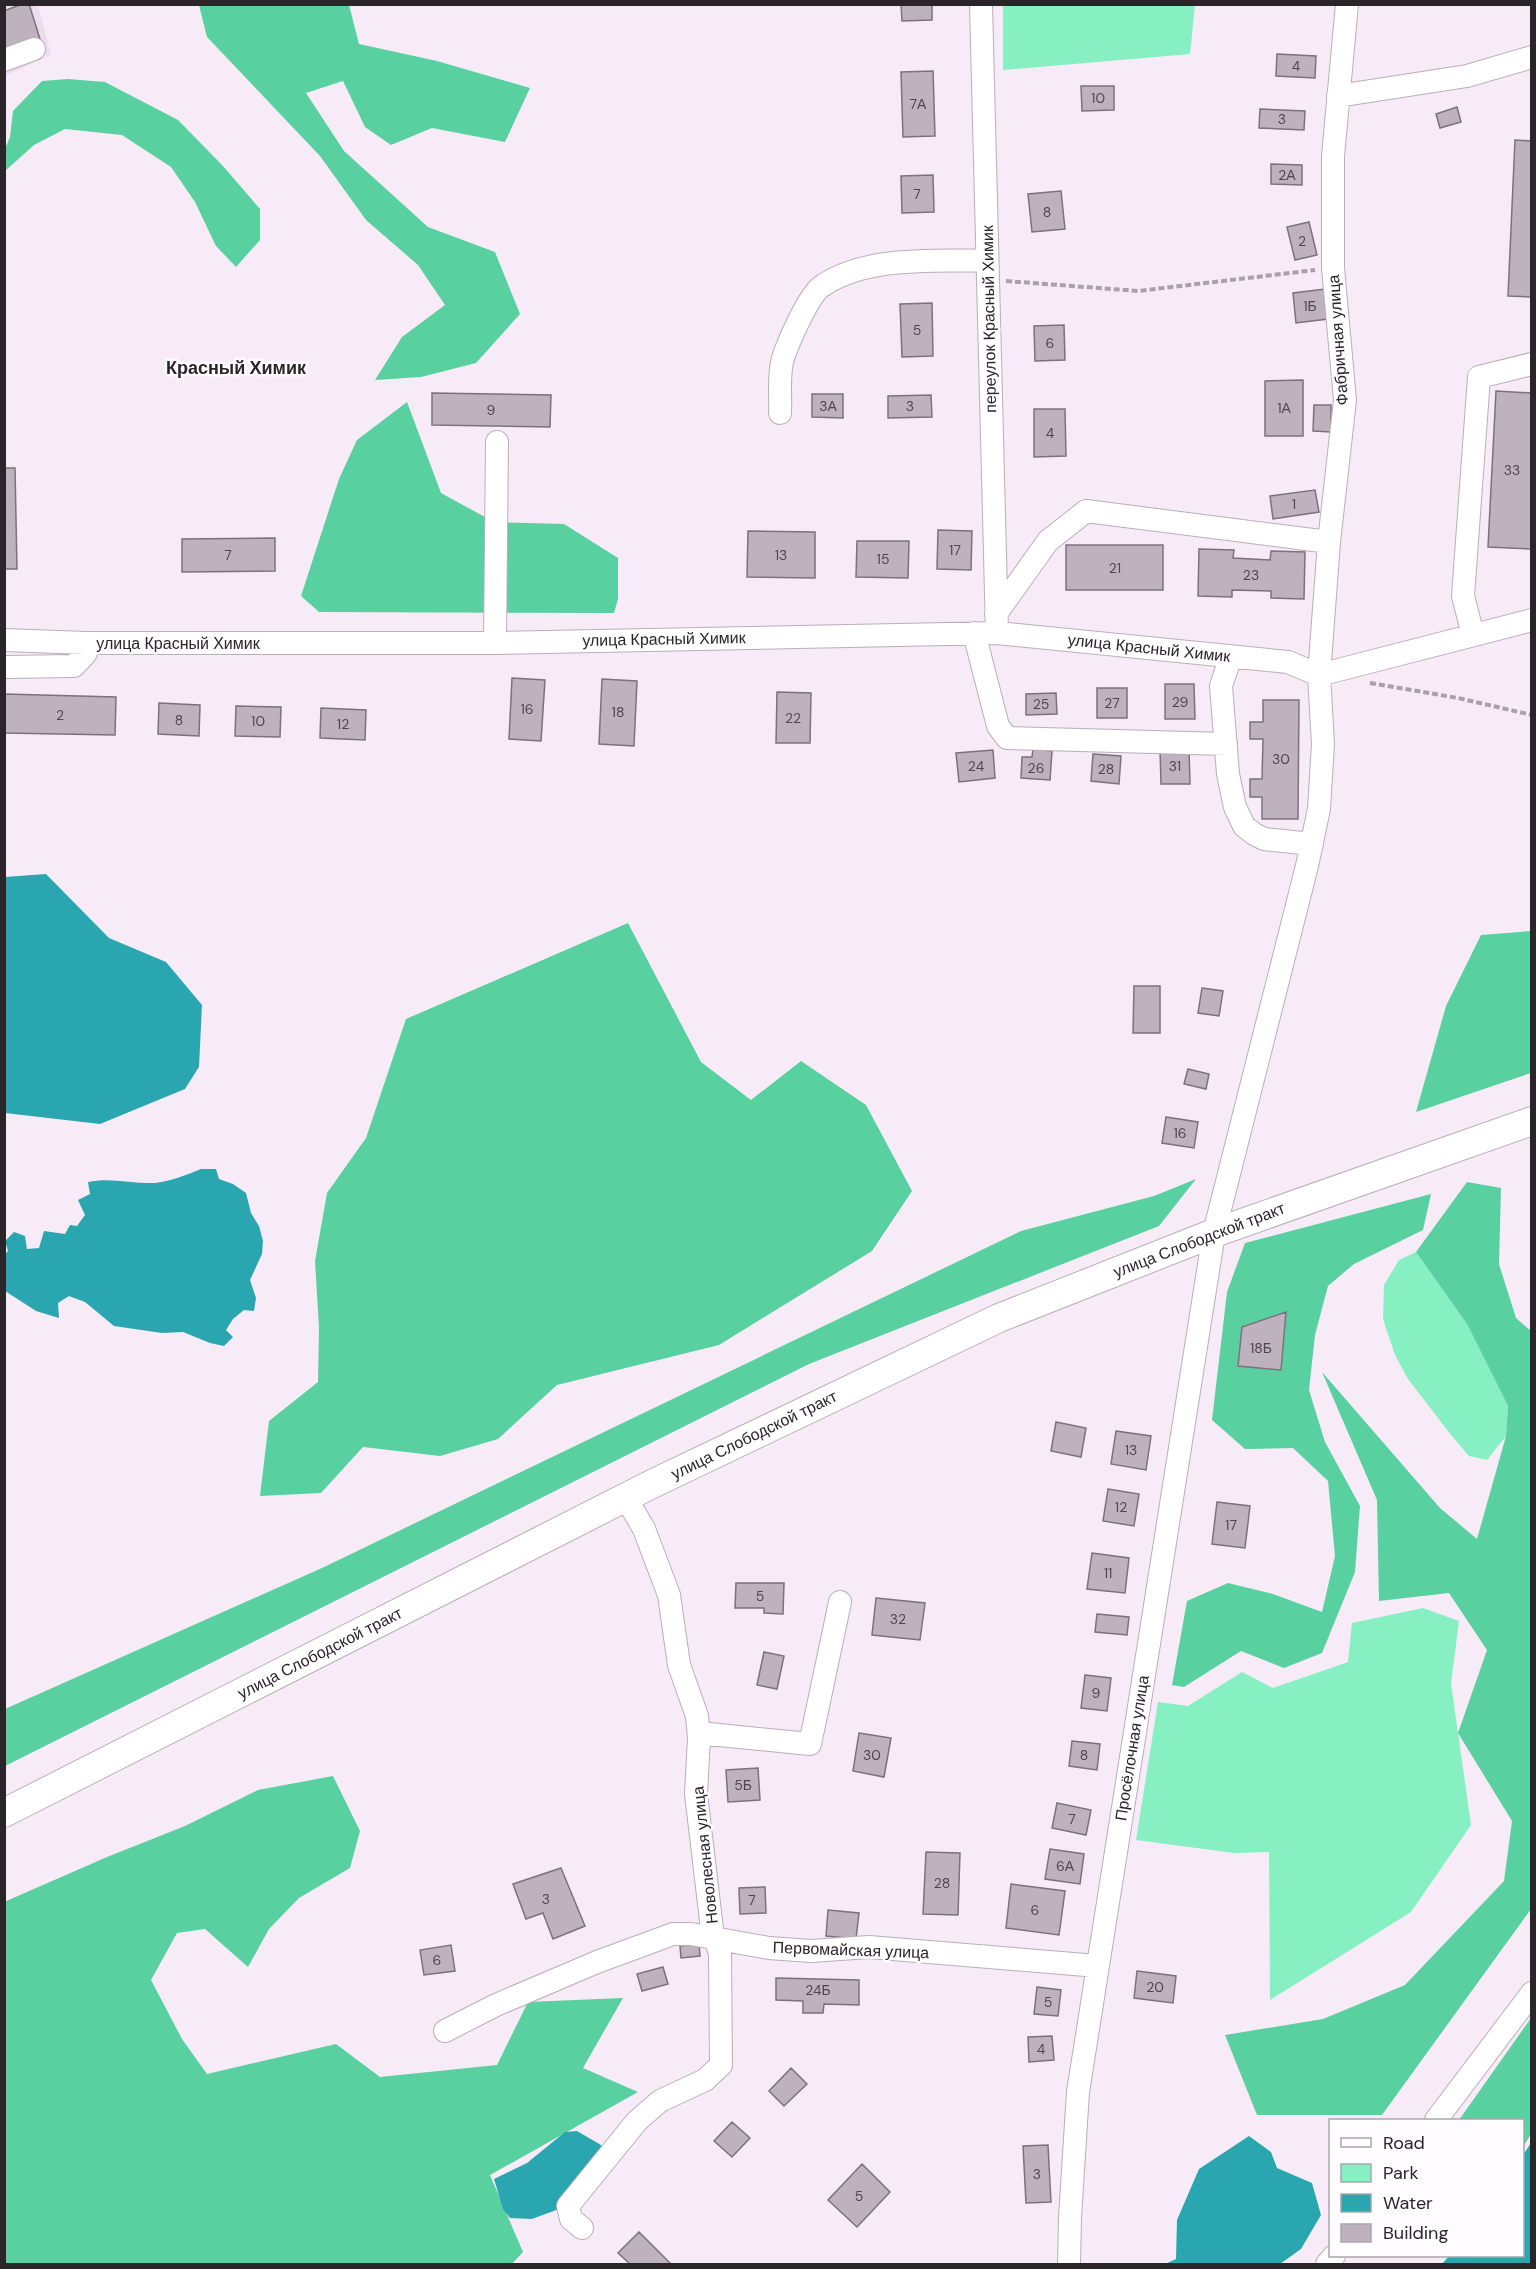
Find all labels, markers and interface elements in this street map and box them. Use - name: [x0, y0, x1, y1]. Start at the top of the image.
- house number: 4: [1292, 57, 1301, 75]
- house number: 10: [1091, 89, 1105, 107]
- house number: 7А: [910, 95, 927, 113]
- house number: 3: [1278, 110, 1286, 128]
- house number: 2А: [1278, 166, 1296, 184]
- house number: 7: [913, 185, 921, 203]
- house number: 8: [1043, 203, 1051, 221]
- street label: переулок Красный Химик: [977, 224, 1001, 413]
- house number: 2: [1298, 232, 1306, 250]
- street label: Фабричная улица: [1323, 274, 1353, 406]
- house number: 1Б: [1303, 297, 1317, 315]
- house number: 5: [913, 321, 921, 339]
- house number: 6: [1046, 334, 1054, 352]
- district label: Красный Химик: [166, 356, 307, 380]
- house number: 3А: [819, 397, 837, 415]
- house number: 3: [906, 397, 914, 415]
- house number: 1А: [1277, 399, 1292, 417]
- house number: 9: [487, 401, 496, 419]
- house number: 4: [1046, 424, 1055, 442]
- house number: 33: [1504, 461, 1520, 479]
- house number: 1: [1292, 495, 1296, 513]
- house number: 17: [949, 541, 961, 559]
- house number: 7: [224, 546, 232, 564]
- house number: 13: [775, 546, 787, 564]
- house number: 15: [877, 550, 889, 568]
- house number: 21: [1109, 559, 1121, 577]
- house number: 23: [1243, 566, 1259, 584]
- street label: улица Красный Химик: [582, 627, 747, 651]
- street label: улица Красный Химик: [1067, 629, 1232, 667]
- street label: улица Красный Химик: [96, 633, 261, 654]
- house number: 29: [1172, 693, 1189, 711]
- house number: 27: [1104, 694, 1120, 712]
- house number: 25: [1033, 695, 1049, 713]
- house number: 16: [520, 700, 534, 718]
- house number: 18: [612, 703, 624, 721]
- house number: 2: [56, 706, 64, 724]
- house number: 22: [785, 709, 801, 727]
- house number: 8: [175, 711, 183, 729]
- house number: 10: [251, 712, 265, 730]
- house number: 12: [337, 715, 349, 733]
- house number: 30: [1272, 750, 1290, 768]
- house number: 24: [968, 757, 985, 775]
- house number: 31: [1169, 757, 1181, 775]
- house number: 26: [1028, 759, 1044, 777]
- house number: 28: [1098, 760, 1114, 778]
- house number: 16: [1173, 1124, 1187, 1142]
- street label: улица Слободской тракт: [1110, 1197, 1288, 1282]
- house number: 18Б: [1250, 1339, 1272, 1357]
- street label: улица Слободской тракт: [668, 1385, 841, 1484]
- house number: 13: [1125, 1441, 1137, 1459]
- house number: 12: [1115, 1498, 1127, 1516]
- house number: 17: [1225, 1516, 1237, 1534]
- house number: 11: [1104, 1564, 1112, 1582]
- house number: 5: [756, 1587, 764, 1605]
- street label: улица Слободской тракт: [234, 1602, 407, 1704]
- house number: 32: [890, 1610, 906, 1628]
- street label: Просёлочная улица: [1110, 1674, 1154, 1822]
- house number: 9: [1092, 1684, 1101, 1702]
- house number: 30: [863, 1746, 881, 1764]
- house number: 8: [1080, 1746, 1088, 1764]
- house number: 5Б: [734, 1776, 752, 1794]
- street label: Новолесная улица: [687, 1785, 723, 1925]
- house number: 7: [1068, 1810, 1076, 1828]
- house number: 6А: [1056, 1857, 1075, 1875]
- house number: 28: [934, 1874, 950, 1892]
- house number: 3: [542, 1890, 550, 1908]
- house number: 7: [748, 1891, 756, 1909]
- house number: 6: [1031, 1901, 1039, 1919]
- street label: Первомайская улица: [772, 1937, 930, 1963]
- house number: 6: [433, 1951, 441, 1969]
- house number: 20: [1146, 1978, 1164, 1996]
- house number: 24Б: [805, 1981, 831, 1999]
- house number: 5: [1044, 1993, 1052, 2011]
- house number: 4: [1037, 2040, 1046, 2058]
- legend: [1329, 2119, 1524, 2257]
- text: Road: [1383, 2131, 1425, 2155]
- text: Park: [1383, 2161, 1419, 2185]
- house number: 3: [1033, 2165, 1041, 2183]
- house number: 5: [855, 2187, 863, 2205]
- text: Water: [1383, 2191, 1433, 2215]
- text: Building: [1383, 2221, 1448, 2245]

